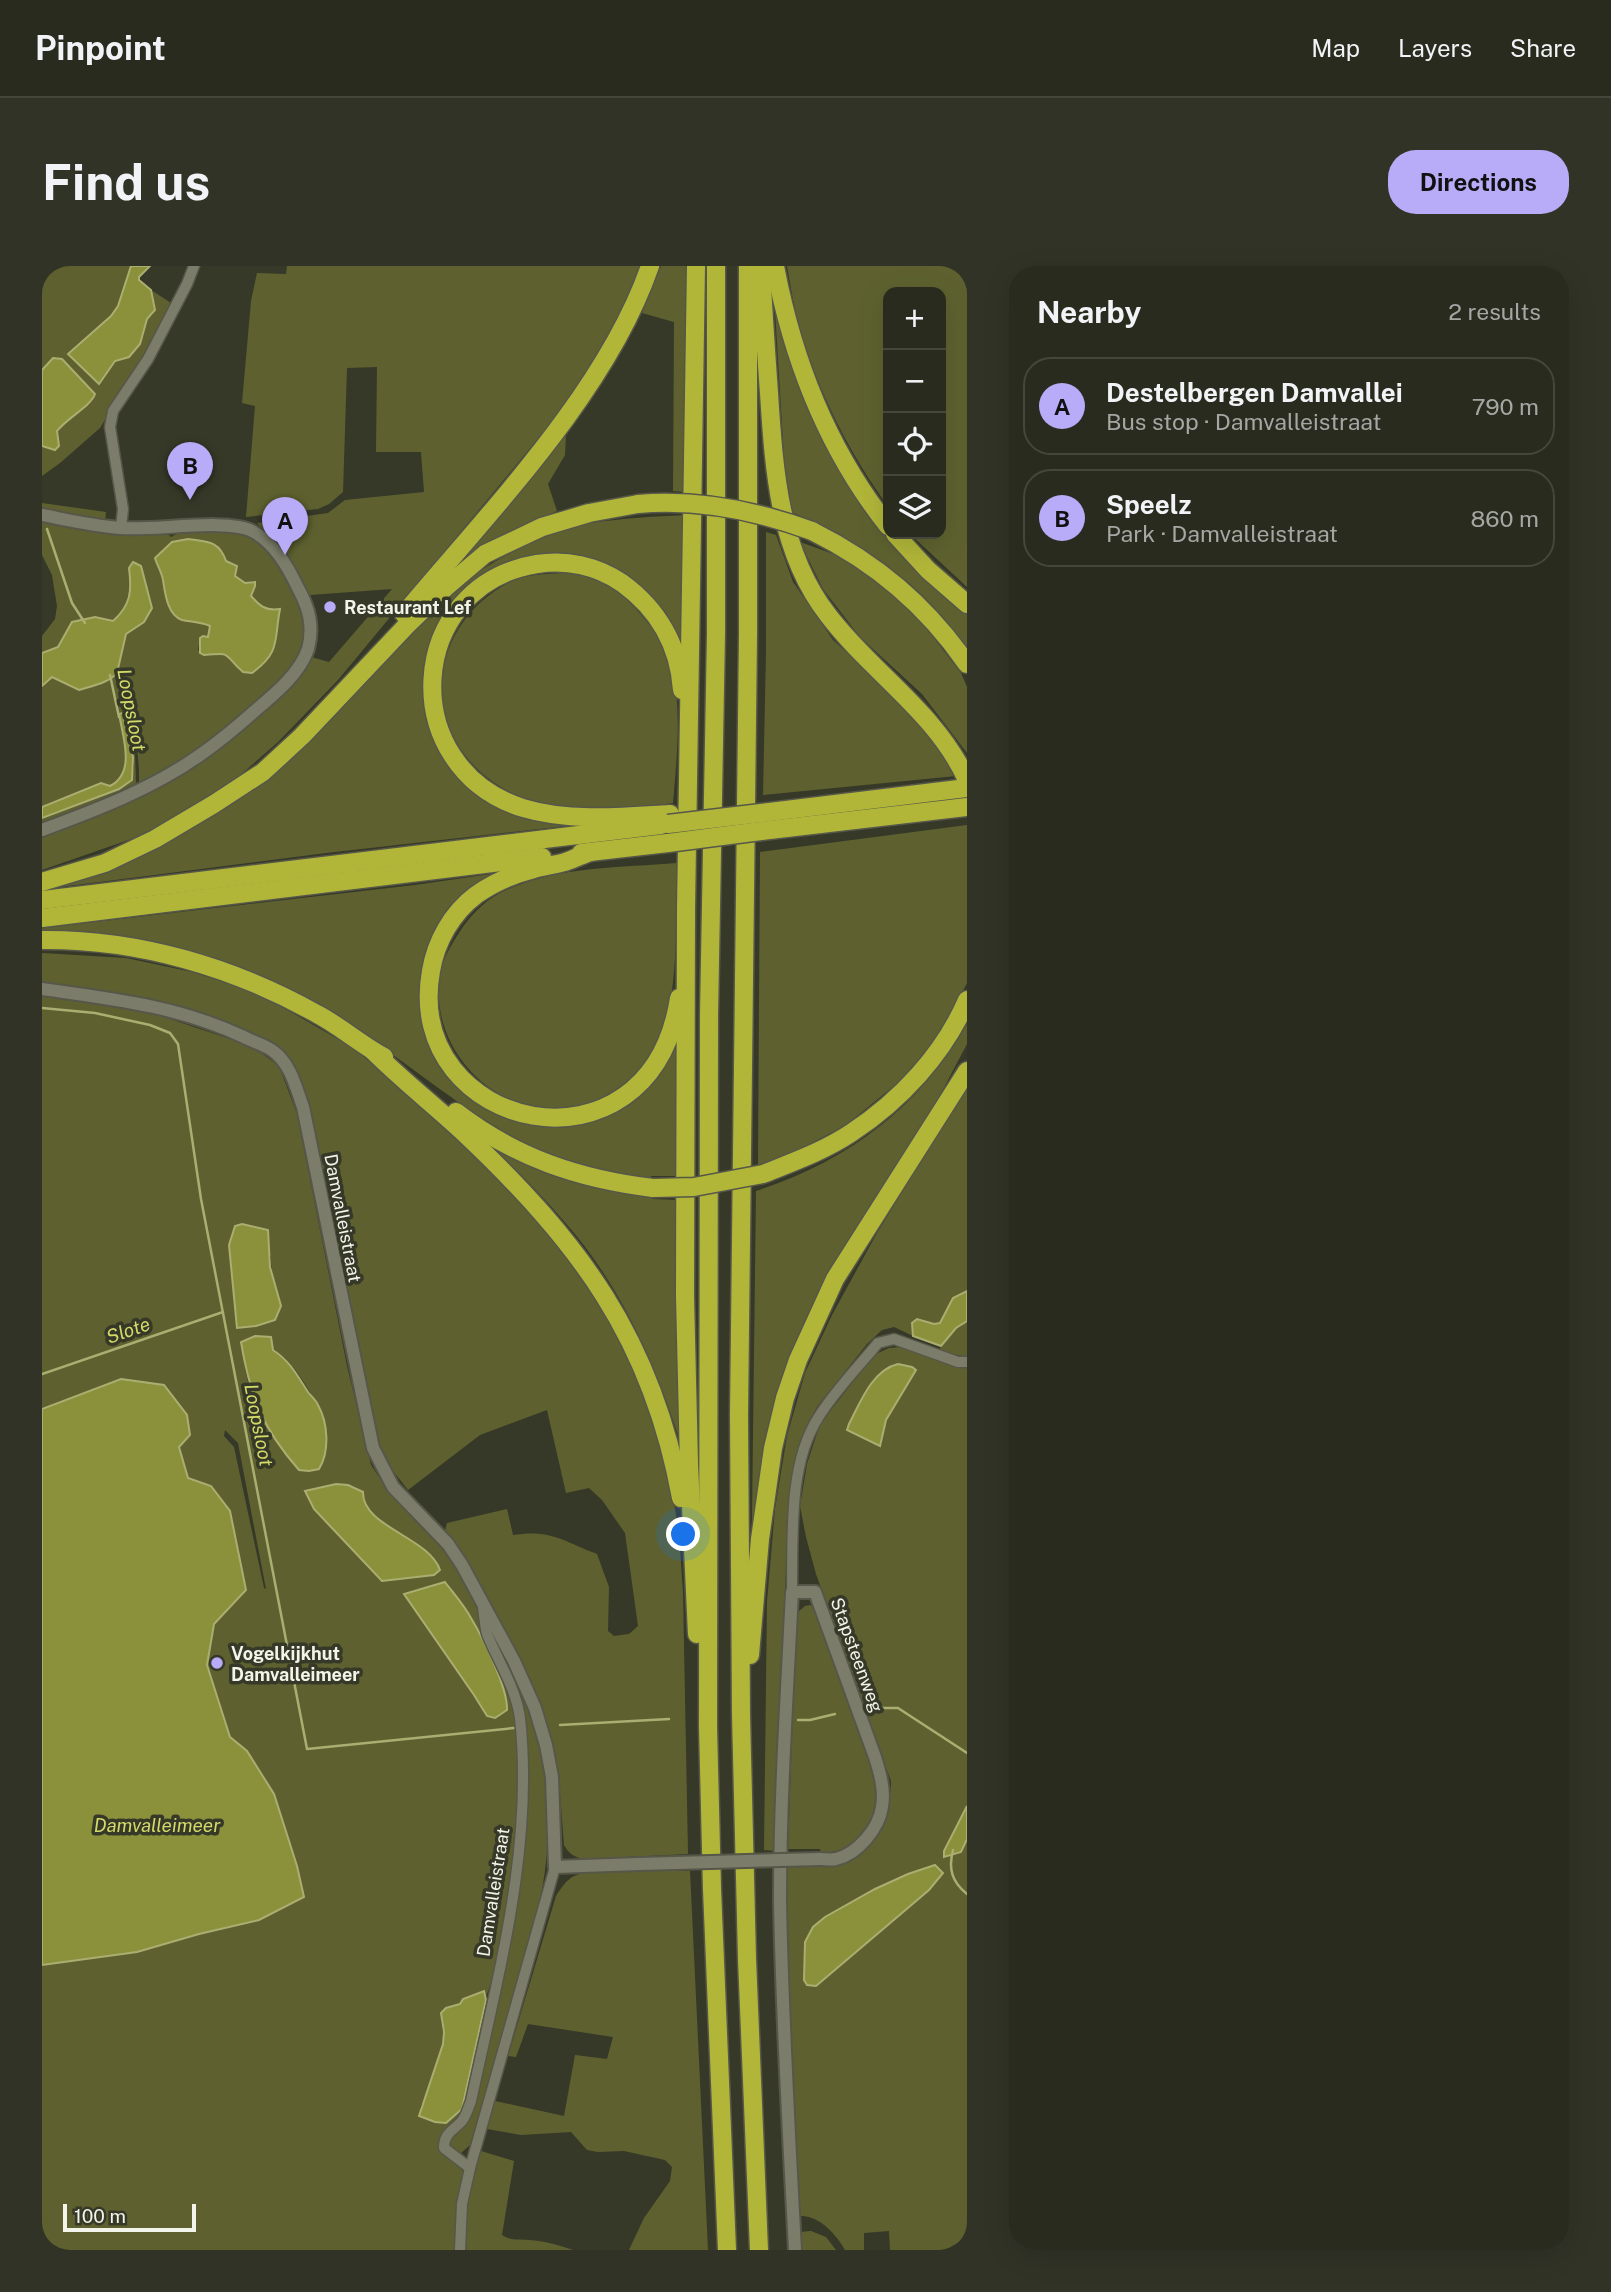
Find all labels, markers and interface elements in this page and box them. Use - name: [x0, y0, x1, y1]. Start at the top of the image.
- text: Pinpoint: [35, 29, 166, 67]
- text: Map: [1311, 34, 1360, 62]
- text: Layers: [1398, 34, 1472, 62]
- text: Share: [1510, 34, 1576, 62]
- button: Directions: [1388, 150, 1569, 214]
- text: Find us: [42, 153, 210, 211]
- map controls: [883, 287, 946, 539]
- button: +: [883, 287, 946, 350]
- text: Nearby: [1037, 294, 1141, 330]
- text: 2 results: [1448, 298, 1541, 325]
- button: −: [883, 350, 946, 413]
- text: Destelbergen Damvallei: [1106, 377, 1403, 408]
- text: A: [1054, 393, 1070, 420]
- text: 790 m: [1472, 393, 1539, 420]
- text: Bus stop · Damvalleistraat: [1106, 408, 1382, 435]
- button: locate: [883, 413, 946, 476]
- pin: B: [167, 442, 213, 500]
- button: layers: [883, 476, 946, 539]
- text: Speelz: [1106, 489, 1191, 520]
- pin: A: [262, 497, 308, 555]
- text: B: [1054, 505, 1070, 532]
- text: 860 m: [1471, 505, 1539, 532]
- text: Park · Damvalleistraat: [1106, 520, 1338, 547]
- place label: Restaurant Lef: [344, 597, 471, 618]
- marker: Restaurant Lef: [322, 599, 338, 615]
- water label: Loopsloot: [113, 667, 151, 753]
- street label: Damvalleistraat: [320, 1152, 366, 1284]
- water label: Slote: [103, 1312, 153, 1348]
- water label: Loopsloot: [240, 1382, 278, 1468]
- your location: [666, 1517, 700, 1551]
- street label: Stapsteenweg: [827, 1595, 887, 1715]
- place label: Vogelkijkhut Damvalleimeer: [231, 1643, 360, 1685]
- marker: Vogelkijkhut Damvalleimeer: [209, 1655, 225, 1671]
- water label: Damvalleimeer: [94, 1814, 221, 1836]
- street label: Damvalleistraat: [472, 1826, 514, 1958]
- scale bar: [63, 2201, 196, 2233]
- text: 100 m: [74, 2205, 126, 2227]

